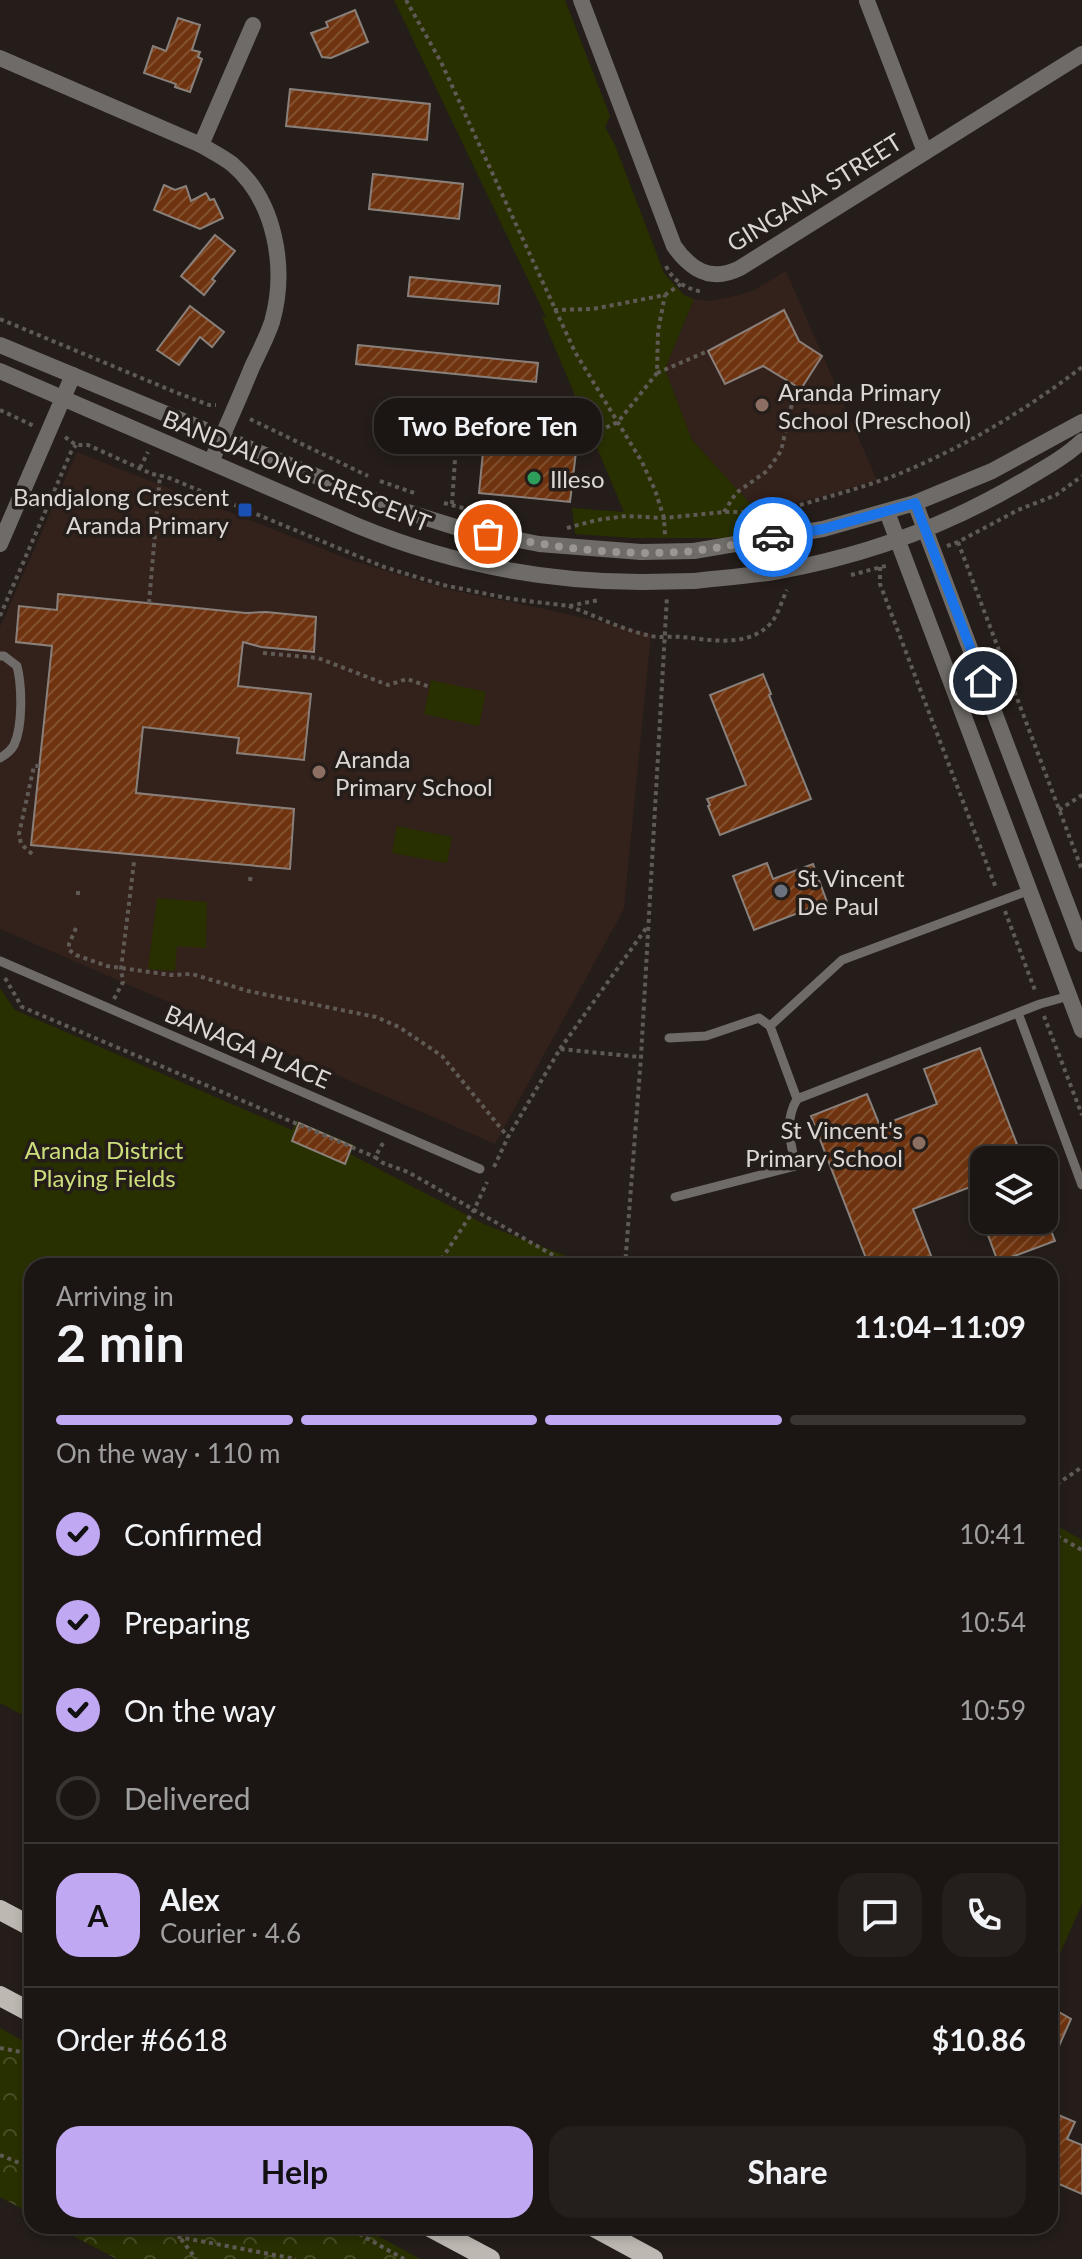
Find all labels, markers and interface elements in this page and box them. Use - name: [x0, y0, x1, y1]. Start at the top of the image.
- street label: GINGANA STREET: [721, 127, 907, 257]
- place label: Aranda Primary School (Preschool): [778, 377, 971, 434]
- marker: Aranda Primary School (Preschool): [753, 396, 771, 414]
- callout: Two Before Ten: [374, 398, 602, 454]
- street label: BANDJALONG CRESCENT: [159, 403, 435, 537]
- text: Two Before Ten: [398, 410, 578, 442]
- place label: Illeso: [550, 464, 605, 493]
- marker: Illeso: [525, 469, 543, 487]
- place label: Bandjalong Crescent Aranda Primary: [13, 482, 230, 539]
- courier: [733, 497, 813, 577]
- pin: [454, 500, 522, 568]
- marker: Bandjalong Crescent Aranda Primary: [236, 501, 254, 519]
- icon: bag: [466, 512, 510, 556]
- icon: car: [751, 515, 795, 559]
- pin: [949, 647, 1017, 715]
- icon: home: [961, 659, 1005, 703]
- place label: Aranda Primary School: [335, 744, 493, 801]
- marker: Aranda Primary School: [310, 763, 328, 781]
- place label: St Vincent De Paul: [797, 863, 905, 920]
- marker: St Vincent De Paul: [772, 882, 790, 900]
- street label: BANAGA PLACE: [161, 998, 335, 1094]
- place label: St Vincent's Primary School: [745, 1115, 903, 1172]
- marker: St Vincent's Primary School: [910, 1134, 928, 1152]
- park label: Aranda District Playing Fields: [25, 1135, 184, 1192]
- map controls: [970, 1146, 1058, 1234]
- button: layers: [970, 1146, 1058, 1234]
- text: Arriving in: [56, 1280, 174, 1312]
- text: 11:04–11:09: [854, 1308, 1026, 1344]
- text: 2 min: [56, 1311, 185, 1373]
- text: On the way · 110 m: [56, 1437, 280, 1469]
- icon: check: [56, 1512, 100, 1556]
- text: Confirmed: [124, 1516, 263, 1552]
- text: 10:41: [959, 1518, 1026, 1550]
- icon: check: [56, 1600, 100, 1644]
- text: Preparing: [124, 1604, 250, 1640]
- text: 10:54: [959, 1606, 1026, 1638]
- icon: check: [56, 1688, 100, 1732]
- text: On the way: [124, 1692, 276, 1728]
- text: 10:59: [959, 1694, 1026, 1726]
- text: Delivered: [124, 1780, 251, 1816]
- button: chat: [838, 1873, 922, 1957]
- button: phone: [942, 1873, 1026, 1957]
- text: Alex: [160, 1881, 220, 1917]
- text: A: [88, 1897, 108, 1933]
- text: Courier · 4.6: [160, 1917, 301, 1949]
- text: Order #6618: [56, 2021, 228, 2057]
- text: $10.86: [932, 2021, 1026, 2057]
- button: Help: [56, 2126, 533, 2218]
- button: Share: [549, 2126, 1026, 2218]

